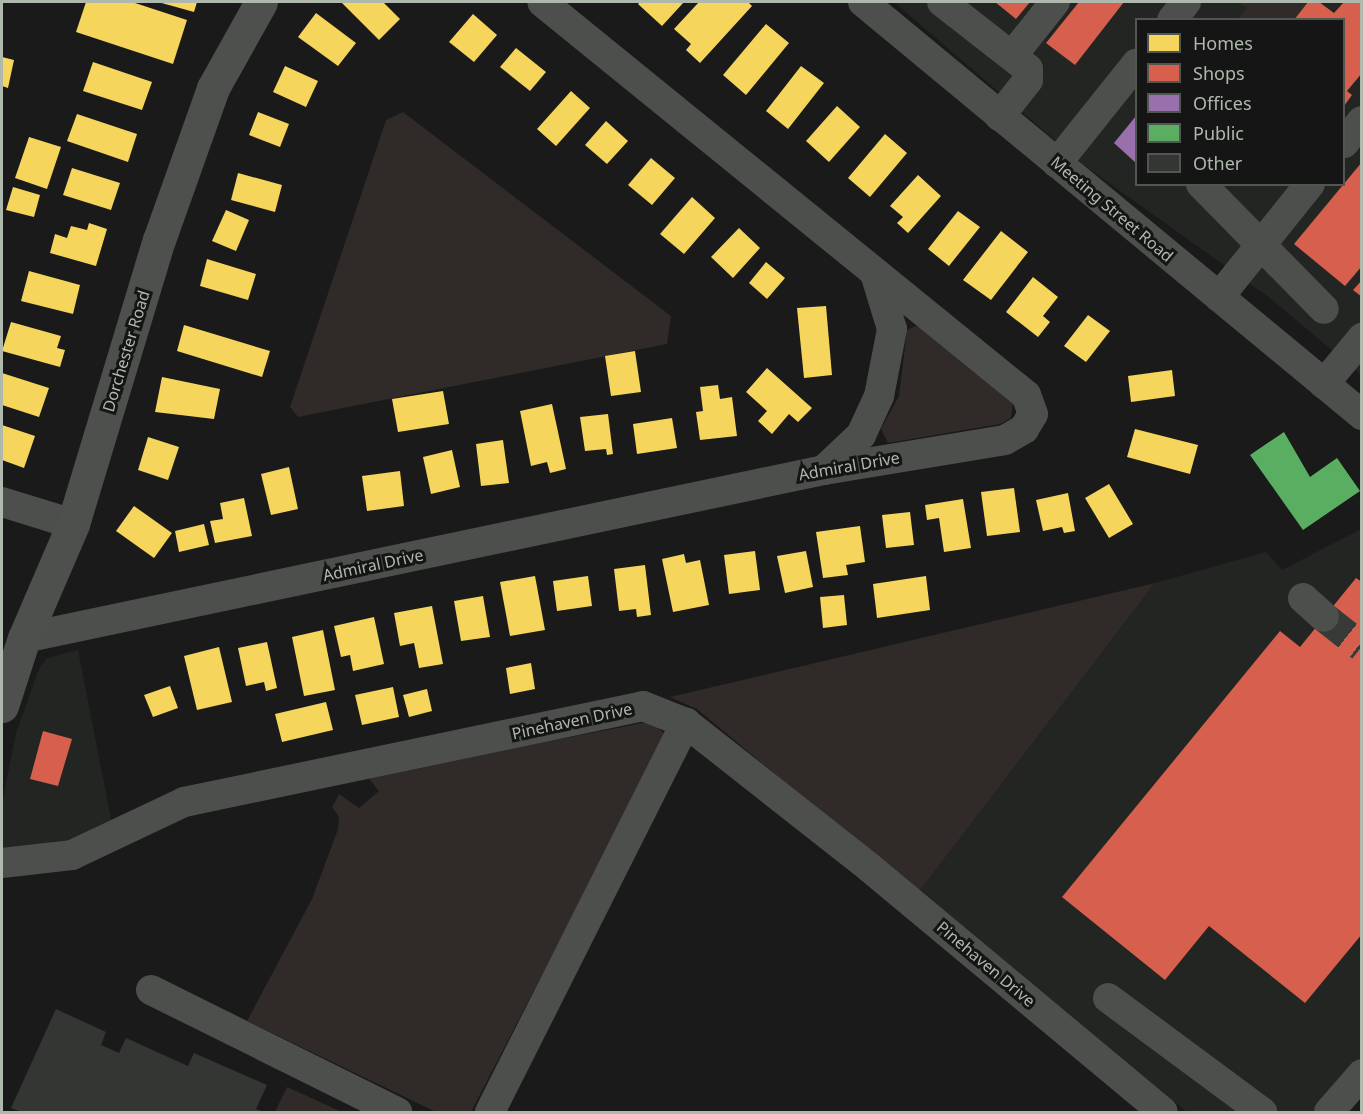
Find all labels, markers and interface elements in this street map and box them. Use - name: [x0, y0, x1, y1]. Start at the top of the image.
- legend: [1135, 18, 1345, 186]
- text: Homes: [1193, 31, 1253, 55]
- text: Shops: [1193, 61, 1245, 85]
- text: Offices: [1193, 91, 1252, 115]
- text: Public: [1193, 121, 1244, 145]
- text: Other: [1193, 151, 1242, 175]
- street label: Meeting Street Road: [1047, 152, 1177, 266]
- street label: Dorchester Road: [98, 288, 154, 414]
- street label: Admiral Drive: [797, 448, 901, 484]
- street label: Admiral Drive: [321, 545, 425, 585]
- street label: Pinehaven Drive: [510, 699, 634, 743]
- street label: Pinehaven Drive: [933, 917, 1039, 1011]

